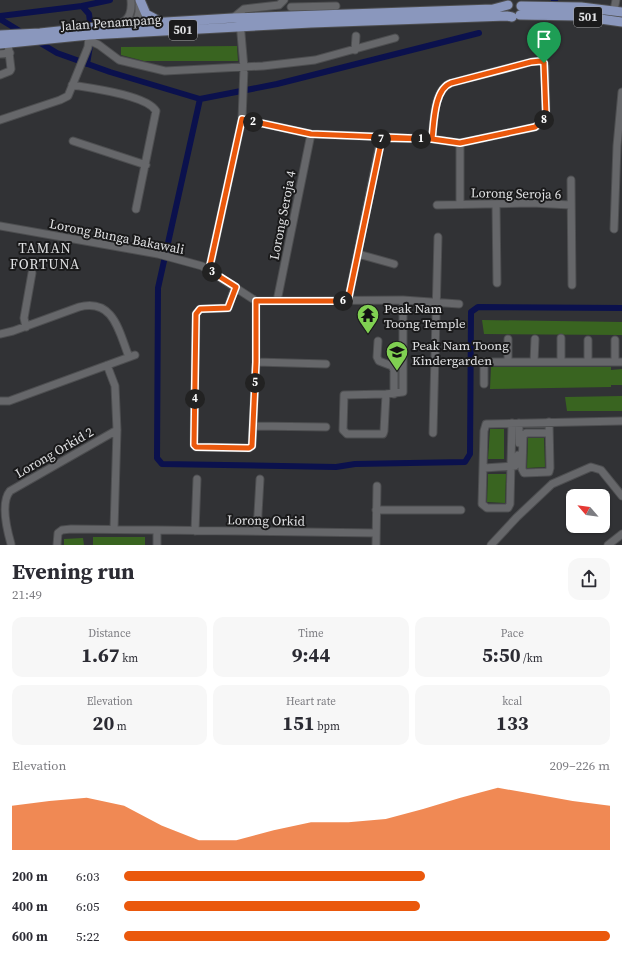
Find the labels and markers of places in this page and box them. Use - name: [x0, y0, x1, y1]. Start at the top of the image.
- pin: [527, 22, 561, 63]
- pin: 8: [534, 110, 554, 130]
- pin: 2: [243, 112, 263, 132]
- pin: 7: [371, 129, 391, 149]
- pin: 1: [411, 129, 431, 149]
- pin: 3: [202, 262, 222, 282]
- pin: 6: [333, 291, 353, 311]
- place label: Peak Nam Toong Temple: [384, 300, 466, 332]
- temple icon: Peak Nam Toong Temple: [355, 302, 381, 335]
- place label: Peak Nam Toong Kindergarden: [412, 337, 509, 369]
- school or university icon: Peak Nam Toong Kindergarden: [384, 339, 410, 372]
- pin: 5: [245, 373, 265, 393]
- pin: 4: [185, 389, 205, 409]

